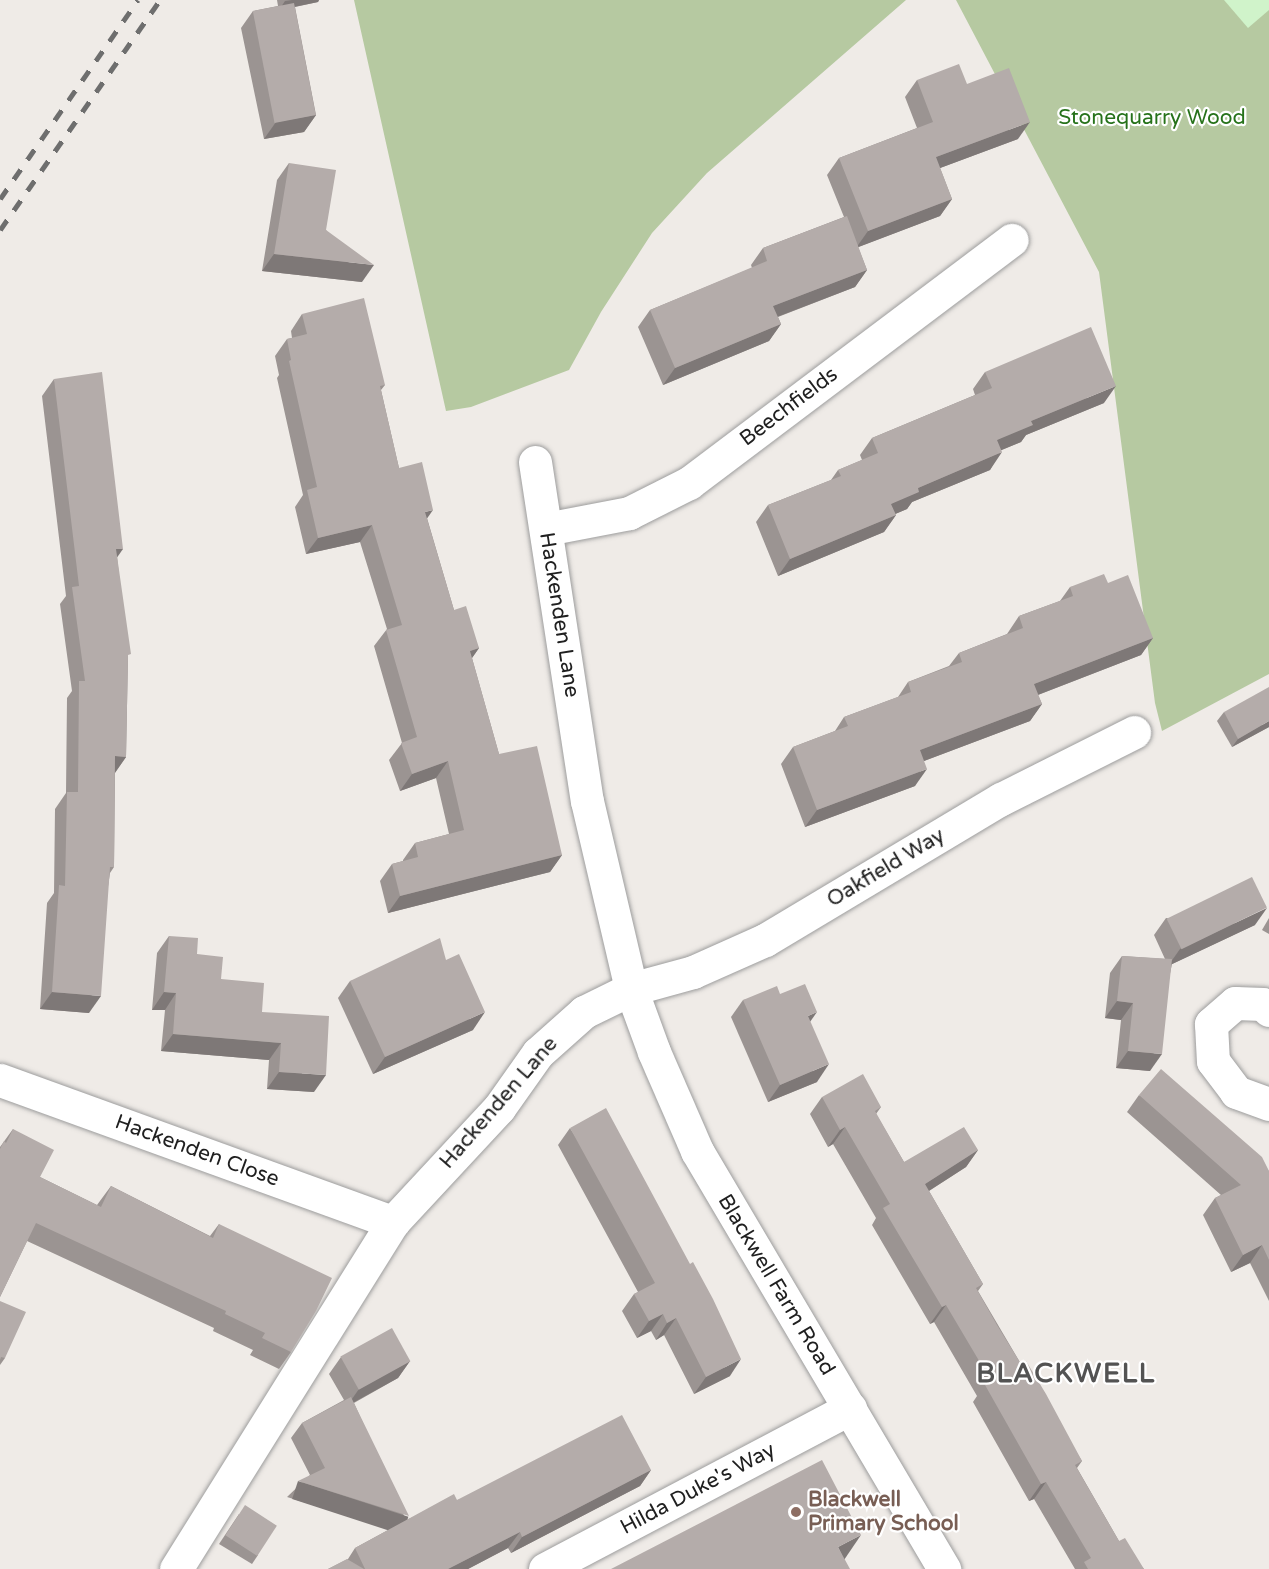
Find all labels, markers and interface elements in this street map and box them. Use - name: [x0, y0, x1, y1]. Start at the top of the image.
- park label: Stonequarry Wood: [1058, 105, 1246, 131]
- street label: Beechfields: [735, 362, 843, 452]
- street label: Hackenden Lane: [534, 531, 584, 699]
- street label: Oakfield Way: [823, 823, 949, 913]
- street label: Hackenden Lane: [435, 1032, 563, 1174]
- street label: Hackenden Close: [112, 1110, 282, 1192]
- street label: Blackwell Farm Road: [712, 1190, 840, 1380]
- district label: BLACKWELL: [976, 1358, 1156, 1390]
- street label: Hilda Duke's Way: [616, 1438, 780, 1540]
- place label: Blackwell Primary School: [808, 1487, 959, 1537]
- marker: Blackwell Primary School: [789, 1505, 803, 1519]

